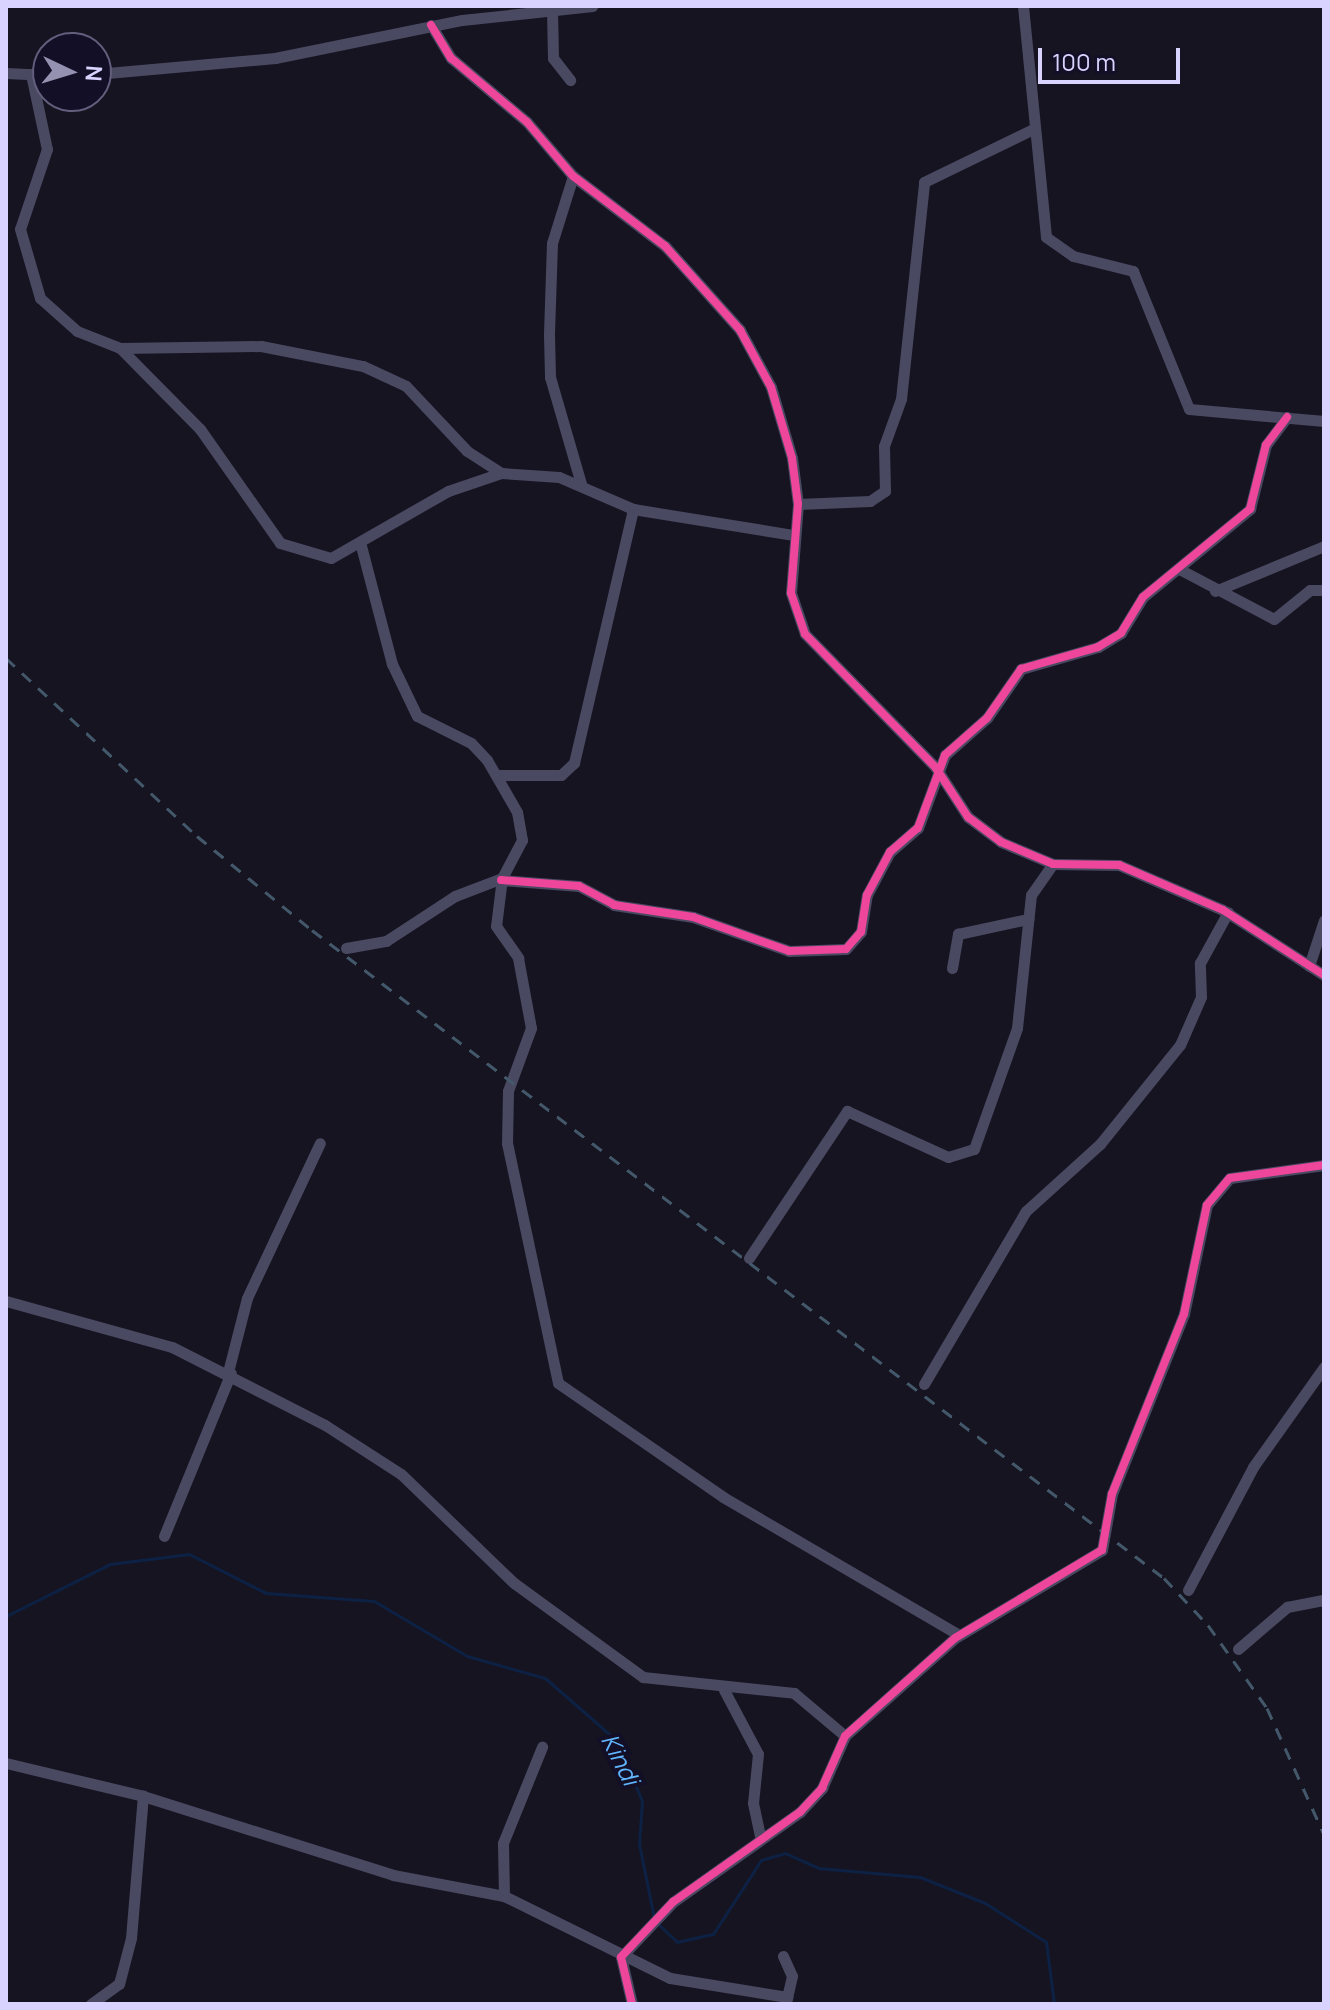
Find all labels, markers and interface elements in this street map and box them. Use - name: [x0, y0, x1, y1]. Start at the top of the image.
- north arrow: [32, 32, 112, 112]
- scale bar: [1042, 32, 1184, 82]
- text: 100 m: [1052, 45, 1116, 78]
- text: N: [78, 65, 109, 82]
- water label: Kindi: [596, 1728, 646, 1790]

